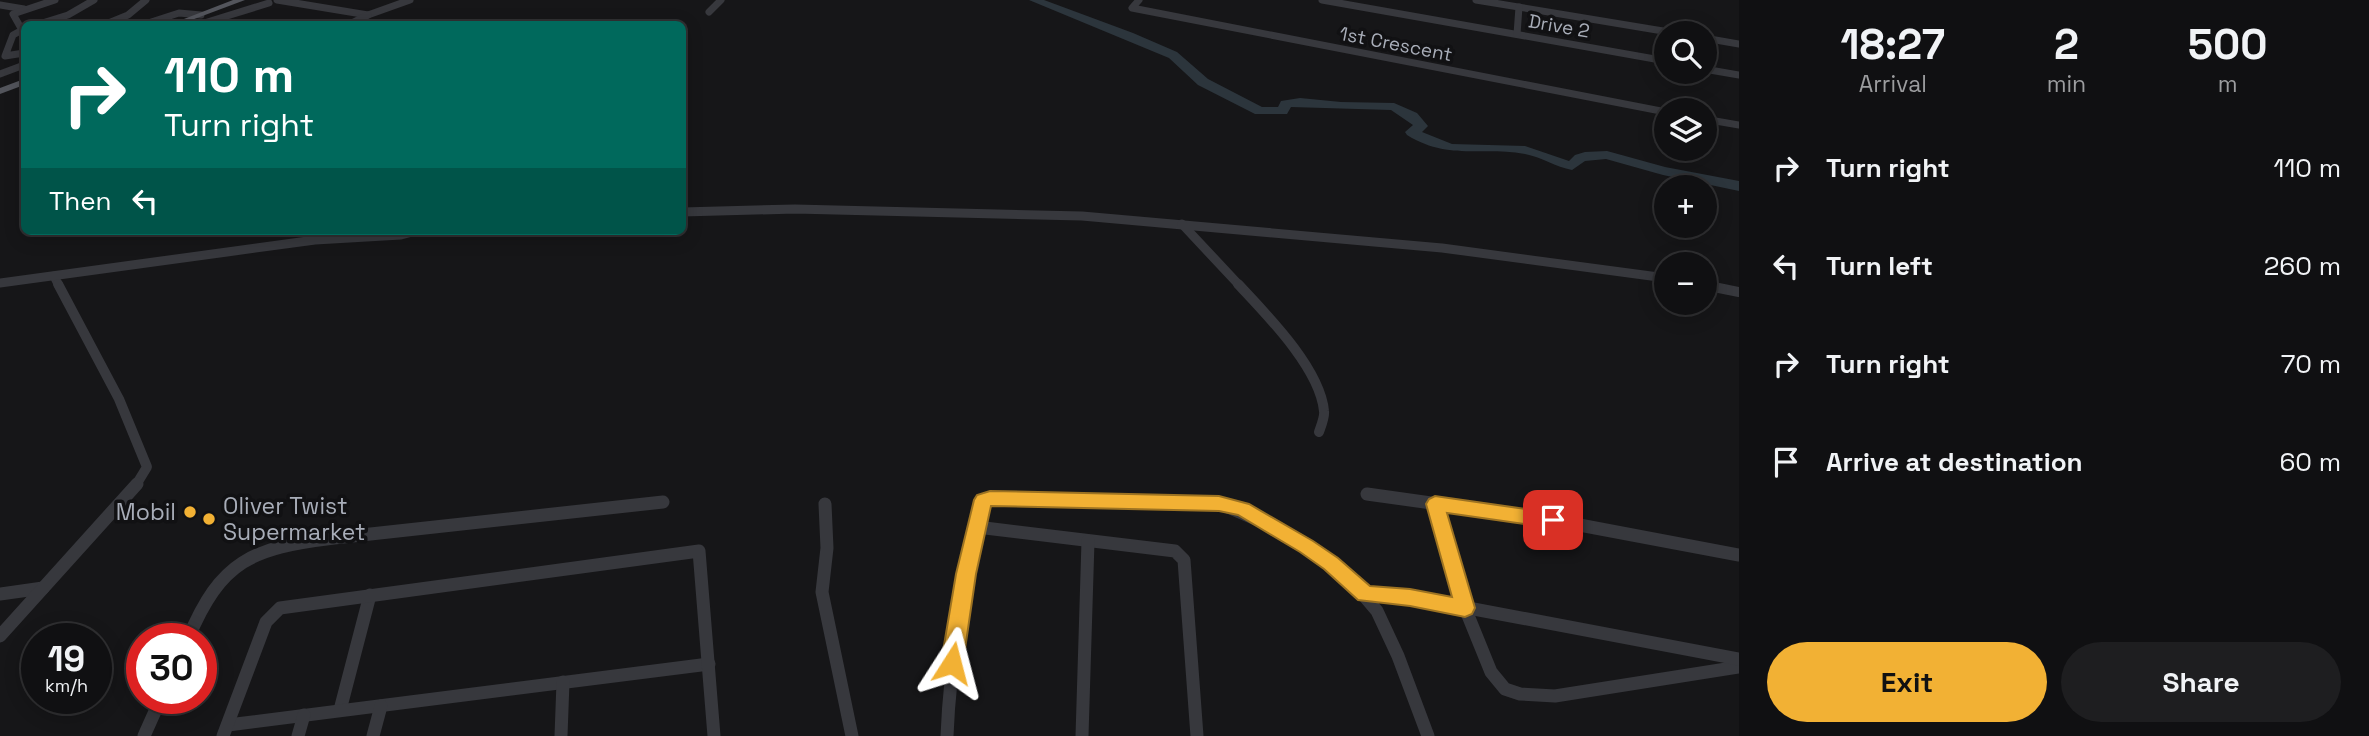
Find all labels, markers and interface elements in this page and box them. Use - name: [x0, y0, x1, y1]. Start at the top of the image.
- street label: Drive 2: [1526, 8, 1592, 44]
- text: 18:27: [1841, 18, 1945, 71]
- text: 2: [2054, 18, 2079, 71]
- text: 500: [2188, 18, 2267, 71]
- street label: 1st Crescent: [1337, 21, 1455, 67]
- map controls: [1654, 21, 1717, 315]
- button: search: [1654, 21, 1717, 84]
- text: 110 m: [164, 44, 294, 106]
- icon: right: [49, 49, 140, 140]
- text: Arrival: [1859, 69, 1927, 99]
- text: min: [2047, 69, 2086, 99]
- text: m: [2218, 69, 2237, 99]
- button: layers: [1654, 98, 1717, 161]
- text: Turn right: [164, 105, 314, 145]
- icon: right: [1767, 149, 1805, 187]
- text: Turn right: [1826, 151, 1950, 185]
- text: 110 m: [2274, 151, 2341, 185]
- button: +: [1654, 175, 1717, 238]
- icon: left: [126, 182, 164, 220]
- text: Then: [49, 184, 112, 218]
- icon: left: [1767, 247, 1805, 285]
- text: Turn left: [1826, 249, 1933, 283]
- text: 260 m: [2264, 249, 2341, 283]
- button: −: [1654, 252, 1717, 315]
- icon: right: [1767, 345, 1805, 383]
- text: Turn right: [1826, 347, 1950, 381]
- text: 70 m: [2281, 347, 2341, 381]
- icon: arrive: [1767, 443, 1805, 481]
- text: Arrive at destination: [1826, 445, 2083, 479]
- text: 60 m: [2279, 445, 2341, 479]
- pin: [1523, 490, 1583, 550]
- place label: Oliver Twist Supermarket: [223, 491, 365, 547]
- place label: Mobil: [116, 497, 176, 527]
- icon: arrive: [1534, 501, 1572, 539]
- marker: Mobil: [182, 504, 198, 520]
- marker: Oliver Twist Supermarket: [201, 511, 217, 527]
- speed limit sign: 30: [126, 623, 217, 714]
- position arrow: [915, 626, 989, 700]
- text: 19: [48, 637, 85, 681]
- button: Exit: [1767, 642, 2047, 722]
- button: Share: [2061, 642, 2341, 722]
- text: km/h: [45, 674, 88, 697]

